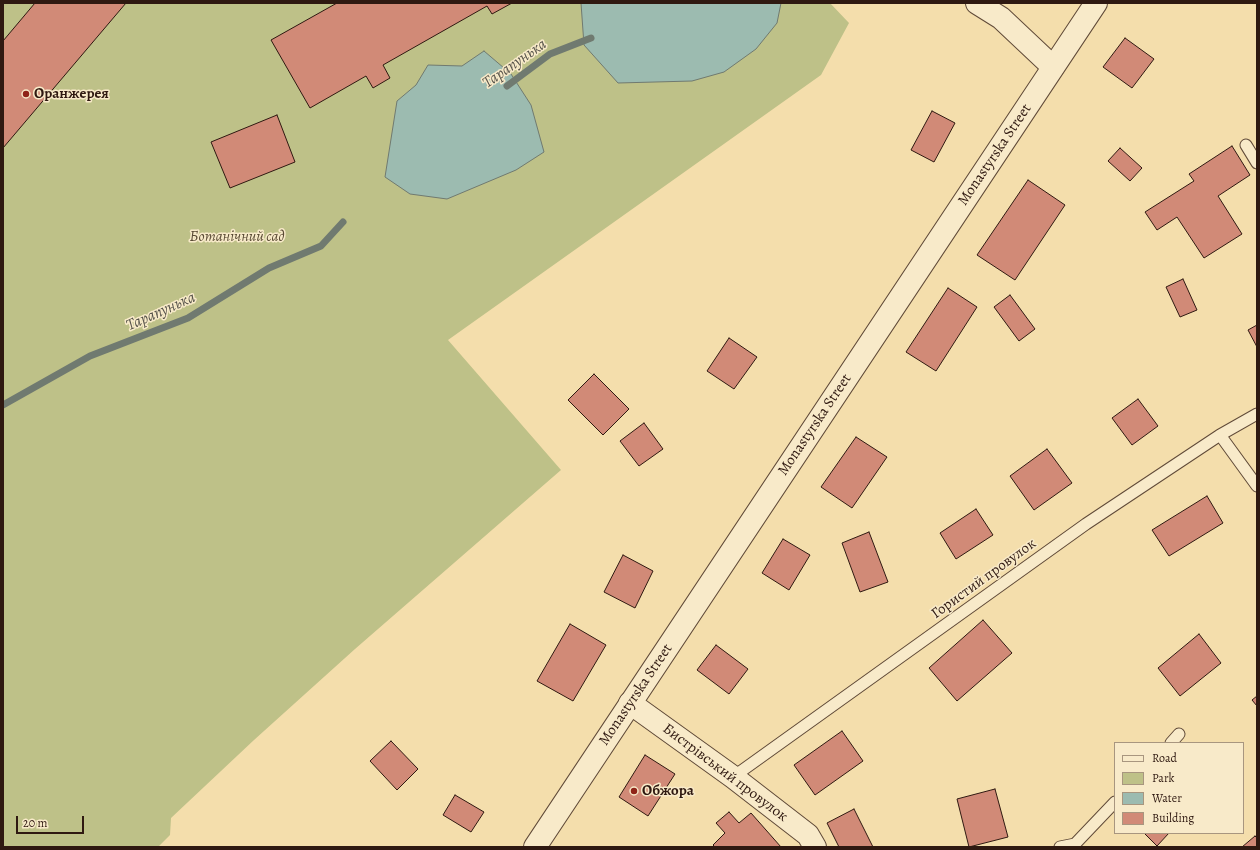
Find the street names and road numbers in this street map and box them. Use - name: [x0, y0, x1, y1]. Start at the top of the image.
- street label: Monastyrska Street: [954, 101, 1036, 209]
- street label: Monastyrska Street: [774, 371, 856, 479]
- street label: Гористий провулок: [928, 535, 1040, 623]
- street label: Monastyrska Street: [595, 641, 677, 749]
- street label: Бистрівський провулок: [659, 720, 791, 826]

